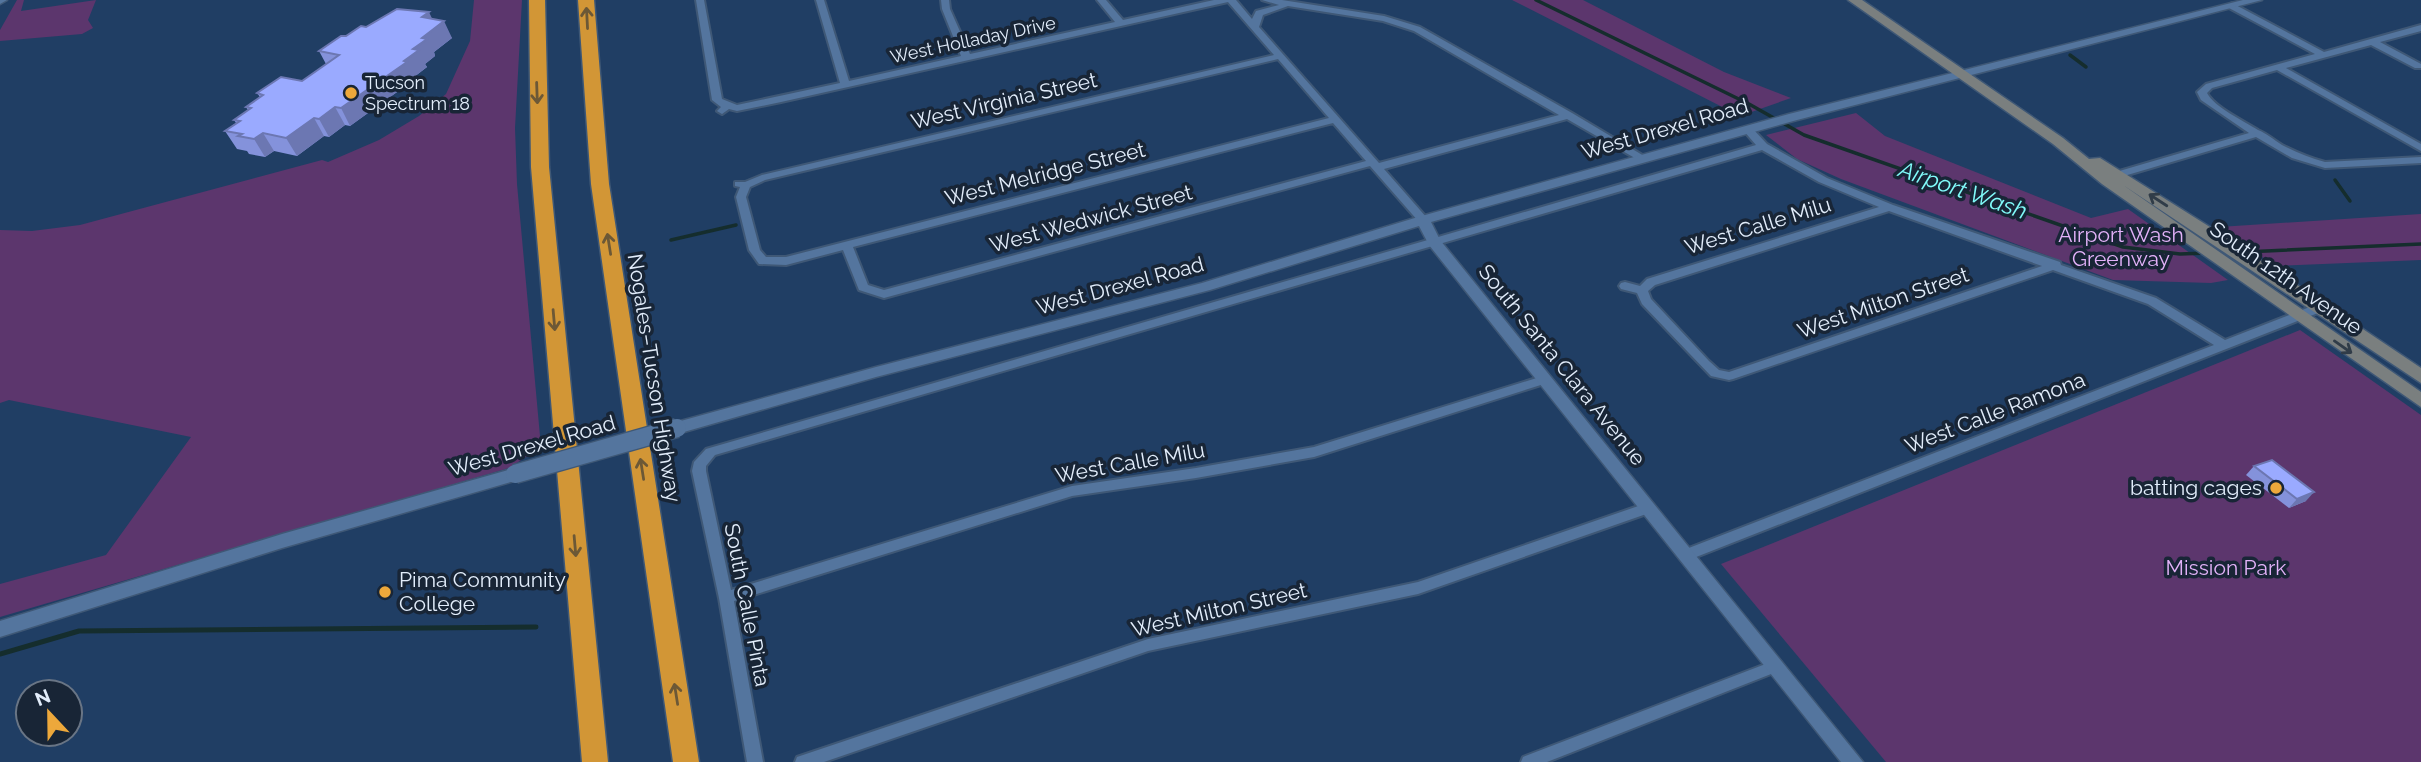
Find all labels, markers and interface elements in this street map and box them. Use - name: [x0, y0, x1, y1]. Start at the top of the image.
- one-way arrow: [580, 7, 593, 30]
- street label: West Holladay Drive: [888, 12, 1058, 67]
- street label: West Virginia Street: [908, 67, 1099, 134]
- place label: Tucson Spectrum 18: [365, 72, 470, 114]
- one-way arrow: [531, 81, 544, 104]
- marker: Tucson Spectrum 18: [343, 85, 359, 101]
- street label: West Drexel Road: [1578, 93, 1751, 164]
- street label: West Melridge Street: [942, 137, 1148, 211]
- water label: Airport Wash: [1894, 154, 2031, 224]
- street label: West Wedwick Street: [987, 179, 1195, 258]
- street label: West Calle Milu: [1682, 191, 1834, 260]
- one-way arrow: [2149, 192, 2169, 206]
- street label: South 12th Avenue: [2205, 216, 2367, 339]
- park label: Airport Wash Greenway: [2058, 222, 2184, 271]
- one-way arrow: [602, 234, 615, 256]
- street label: West Drexel Road: [1033, 251, 1206, 320]
- street label: Nogales–Tucson Highway: [622, 252, 687, 504]
- street label: South Santa Clara Avenue: [1474, 259, 1651, 470]
- street label: West Milton Street: [1794, 262, 1972, 344]
- one-way arrow: [548, 308, 561, 330]
- one-way arrow: [2333, 340, 2352, 354]
- street label: West Calle Ramona: [1901, 367, 2088, 458]
- street label: West Drexel Road: [445, 410, 618, 481]
- street label: West Calle Milu: [1053, 437, 1207, 488]
- one-way arrow: [636, 459, 649, 481]
- place label: batting cages: [2130, 475, 2262, 500]
- marker: batting cages: [2268, 480, 2284, 496]
- street label: South Calle Pinta: [719, 521, 776, 689]
- one-way arrow: [569, 534, 582, 557]
- park label: Mission Park: [2166, 555, 2286, 580]
- place label: Pima Community College: [399, 567, 566, 616]
- street label: West Milton Street: [1129, 577, 1309, 642]
- marker: Pima Community College: [377, 584, 393, 600]
- north arrow: [14, 678, 84, 748]
- text: N: [32, 684, 53, 710]
- one-way arrow: [669, 684, 682, 706]

